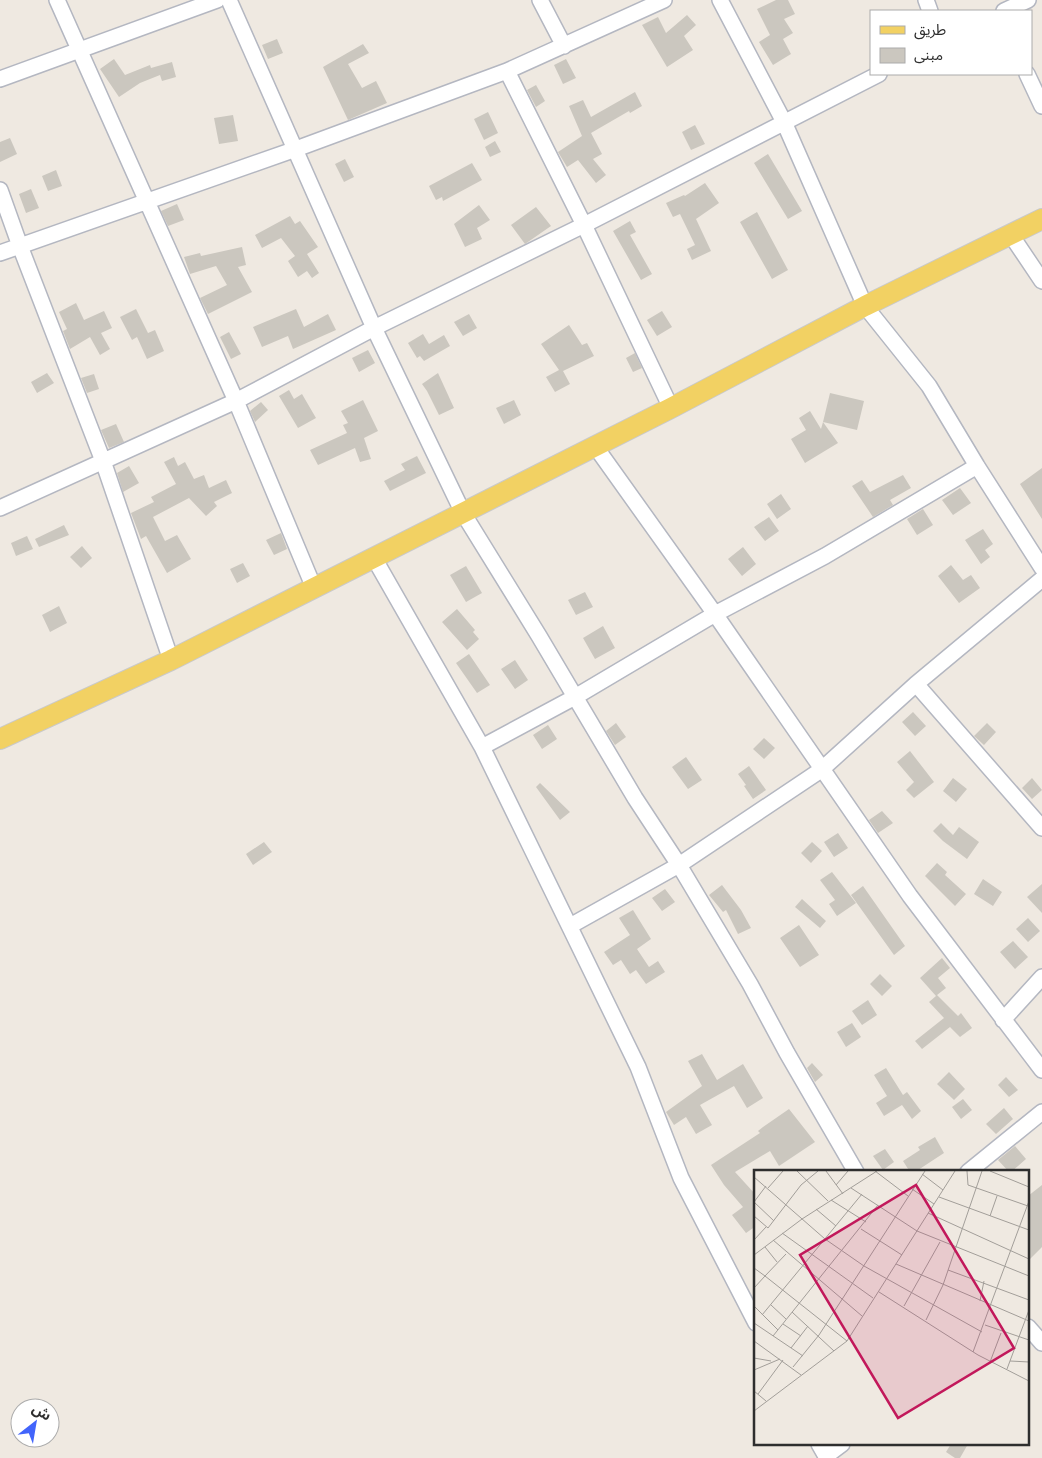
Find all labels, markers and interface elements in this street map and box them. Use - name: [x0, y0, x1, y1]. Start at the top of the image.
- legend: [870, 10, 1032, 75]
- text: طريق: [914, 20, 946, 40]
- text: مبنى: [914, 45, 943, 64]
- inset map: [754, 1170, 1030, 1446]
- north arrow: [10, 1398, 60, 1448]
- text: ش: [29, 1399, 55, 1424]

